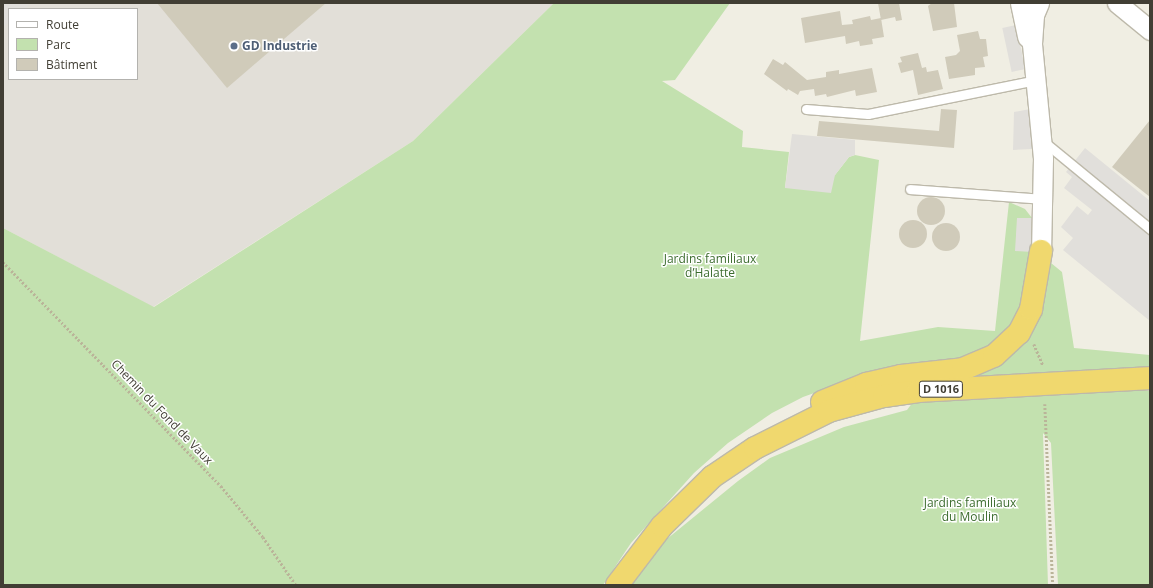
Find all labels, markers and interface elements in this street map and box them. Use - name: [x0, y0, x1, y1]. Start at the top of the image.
- legend: [8, 8, 138, 80]
- text: Route: [46, 16, 79, 33]
- text: Parc: [46, 36, 71, 53]
- place label: GD Industrie: [242, 39, 317, 53]
- marker: GD Industrie: [229, 41, 239, 51]
- text: Bâtiment: [46, 56, 97, 73]
- park label: Jardins familiaux d’Halatte: [664, 252, 756, 280]
- street label: Chemin du Fond de Vaux: [108, 357, 216, 467]
- road number: D 1016: [918, 380, 964, 398]
- park label: Jardins familiaux du Moulin: [924, 496, 1016, 524]

